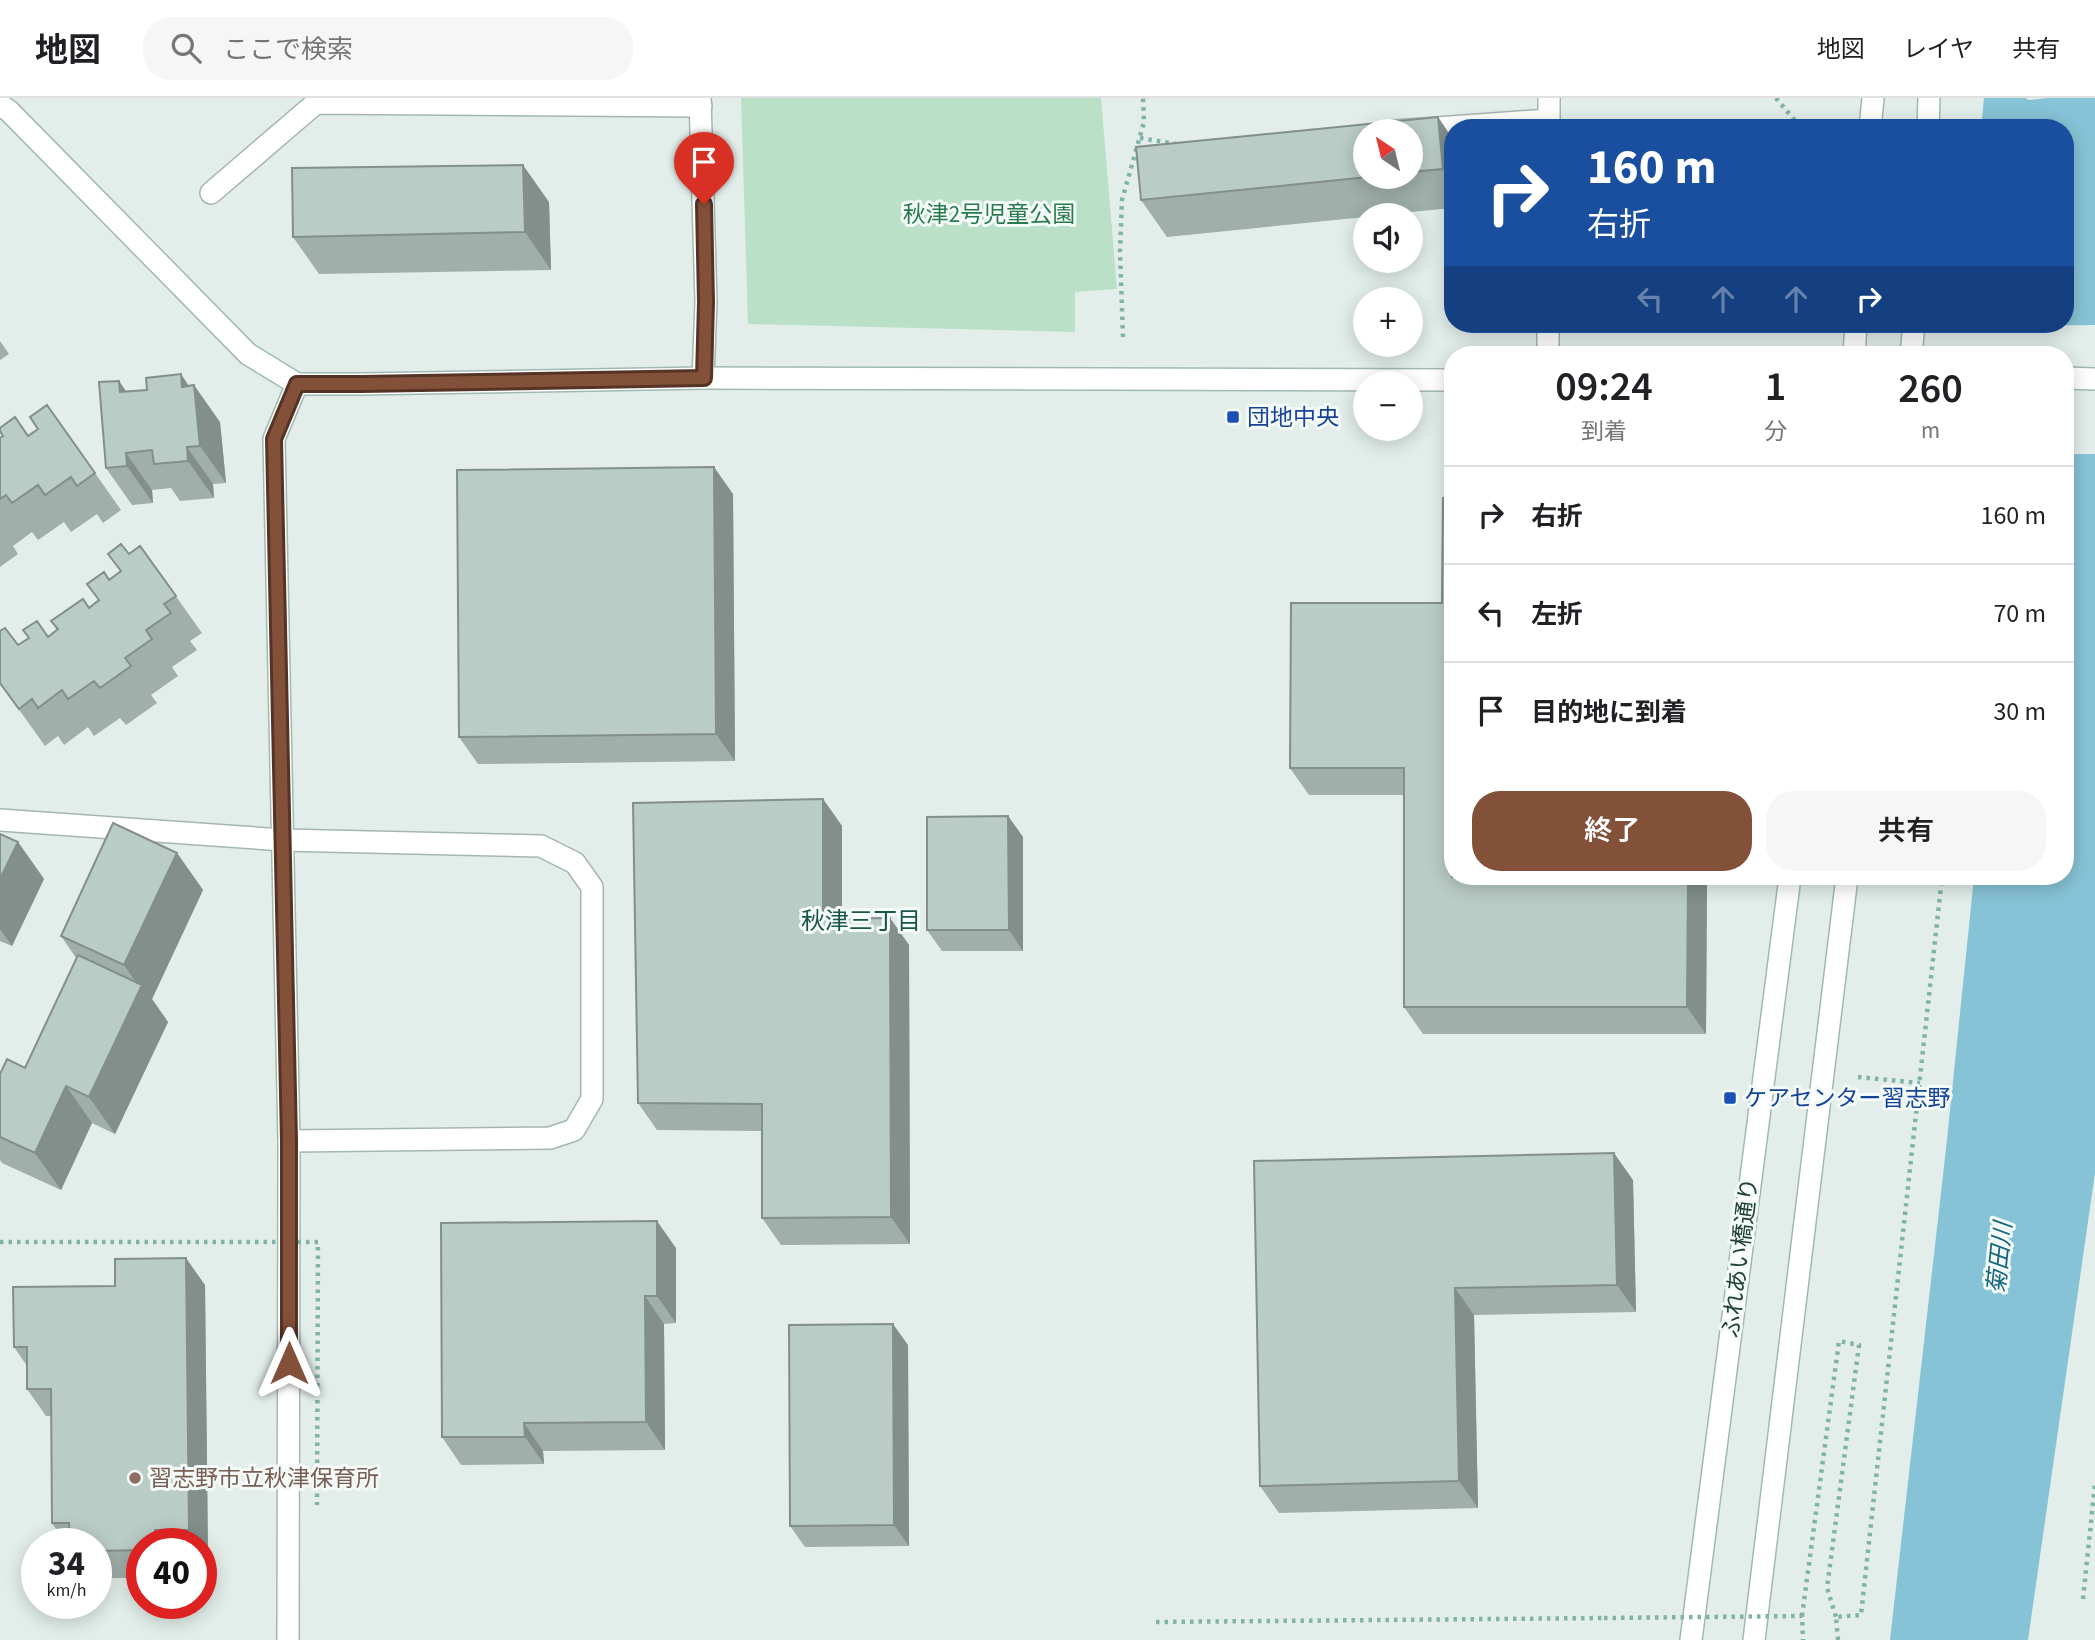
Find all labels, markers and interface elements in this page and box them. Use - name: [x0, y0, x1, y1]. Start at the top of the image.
- search box: [143, 17, 633, 80]
- text: 地図: [35, 27, 101, 74]
- icon: search: [167, 29, 205, 67]
- text: ここで検索: [223, 31, 353, 68]
- text: 地図: [1817, 32, 1865, 67]
- text: レイヤ: [1903, 32, 1974, 67]
- text: 共有: [2012, 32, 2060, 67]
- north arrow: [1353, 119, 1423, 189]
- map controls: [1353, 119, 1423, 441]
- pin: [674, 132, 734, 204]
- text: 160 m: [1587, 133, 1716, 203]
- icon: arrive: [685, 143, 723, 181]
- icon: right: [1472, 147, 1563, 238]
- park label: 秋津2号児童公園: [903, 198, 1075, 231]
- text: 右折: [1587, 202, 1651, 248]
- button: sound: [1353, 203, 1423, 273]
- icon: left: [1631, 280, 1669, 318]
- icon: ahead: [1704, 280, 1742, 318]
- icon: ahead: [1777, 280, 1815, 318]
- icon: right: [1850, 280, 1888, 318]
- button: +: [1353, 287, 1423, 357]
- text: 09:24: [1555, 357, 1653, 417]
- text: 1: [1765, 357, 1786, 417]
- text: 260: [1898, 359, 1963, 419]
- button: −: [1353, 371, 1423, 441]
- place label: 団地中央: [1247, 401, 1339, 434]
- marker: 団地中央: [1225, 409, 1241, 425]
- text: m: [1921, 414, 1940, 447]
- text: 到着: [1581, 415, 1627, 448]
- text: 分: [1764, 415, 1787, 448]
- icon: right: [1472, 496, 1510, 534]
- text: 160 m: [1980, 497, 2046, 534]
- text: 右折: [1531, 498, 1583, 535]
- icon: left: [1472, 594, 1510, 632]
- text: 70 m: [1993, 595, 2046, 632]
- text: 左折: [1531, 596, 1583, 633]
- icon: arrive: [1472, 692, 1510, 730]
- text: 30 m: [1993, 693, 2046, 730]
- text: 目的地に到着: [1531, 694, 1687, 731]
- button: 終了: [1472, 791, 1752, 871]
- button: 共有: [1766, 791, 2046, 871]
- district label: 秋津三丁目: [801, 904, 921, 939]
- place label: ケアセンター習志野: [1744, 1082, 1951, 1115]
- marker: ケアセンター習志野: [1722, 1090, 1738, 1106]
- street label: ふれあい橋通り: [1714, 1176, 1766, 1340]
- water label: 菊田川: [1979, 1217, 2021, 1296]
- position arrow: [252, 1326, 326, 1400]
- place label: 習志野市立秋津保育所: [149, 1462, 379, 1495]
- marker: 習志野市立秋津保育所: [127, 1470, 143, 1486]
- speed limit sign: 40: [126, 1528, 217, 1619]
- text: 34: [48, 1539, 85, 1589]
- text: km/h: [47, 1578, 86, 1603]

